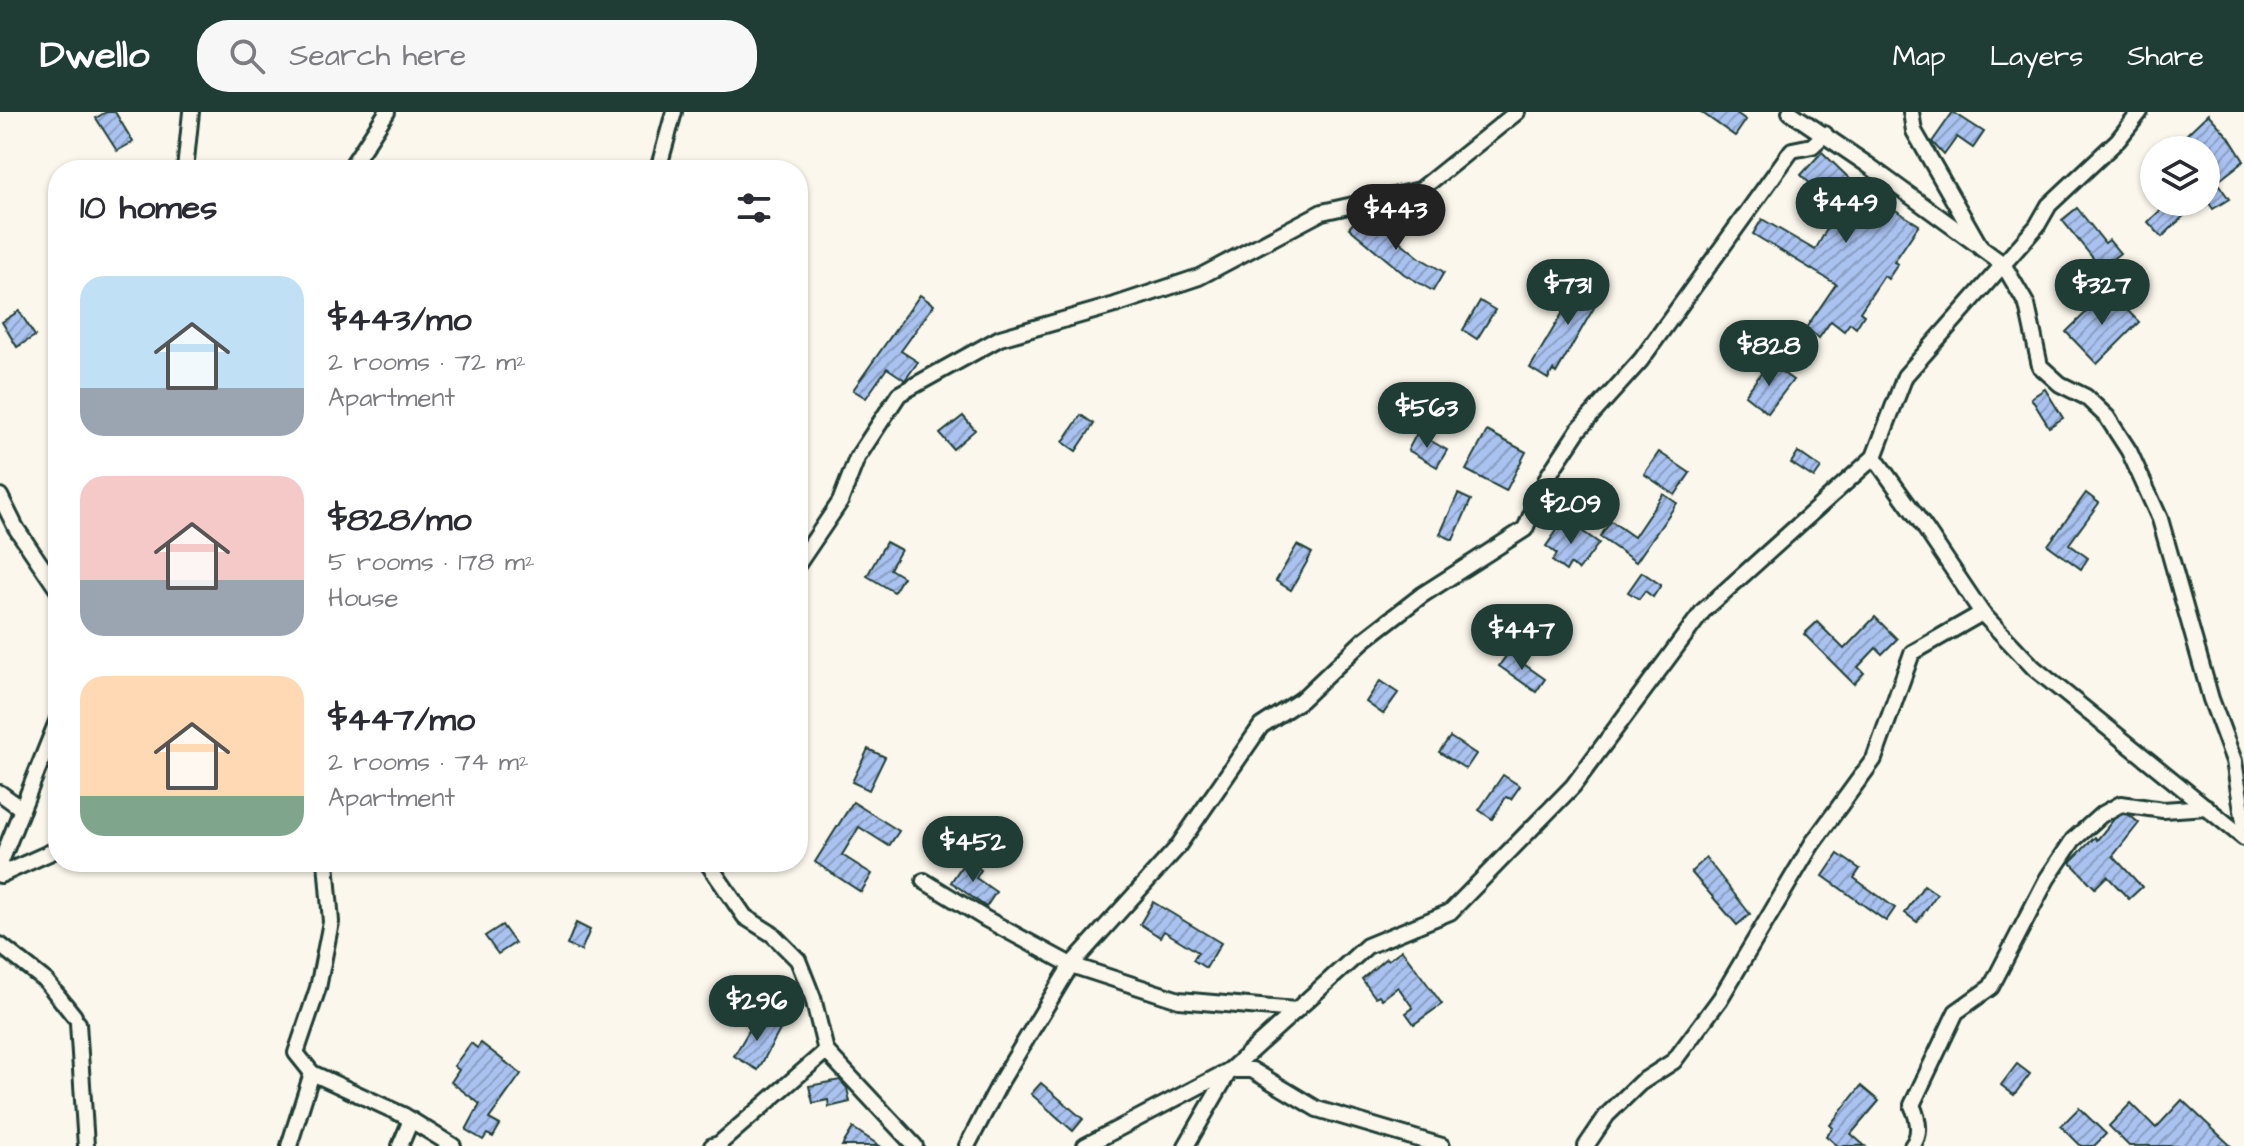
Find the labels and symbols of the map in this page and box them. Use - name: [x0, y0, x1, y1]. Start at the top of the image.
- pin: $449: [1799, 177, 1893, 245]
- pin: $443: [1349, 184, 1443, 252]
- pin: $731: [1521, 259, 1615, 327]
- pin: $327: [2055, 259, 2149, 327]
- pin: $828: [1722, 320, 1816, 388]
- pin: $563: [1380, 382, 1474, 450]
- pin: $209: [1524, 478, 1618, 546]
- pin: $447: [1475, 604, 1569, 672]
- pin: $452: [926, 816, 1020, 884]
- pin: $296: [710, 975, 804, 1043]

